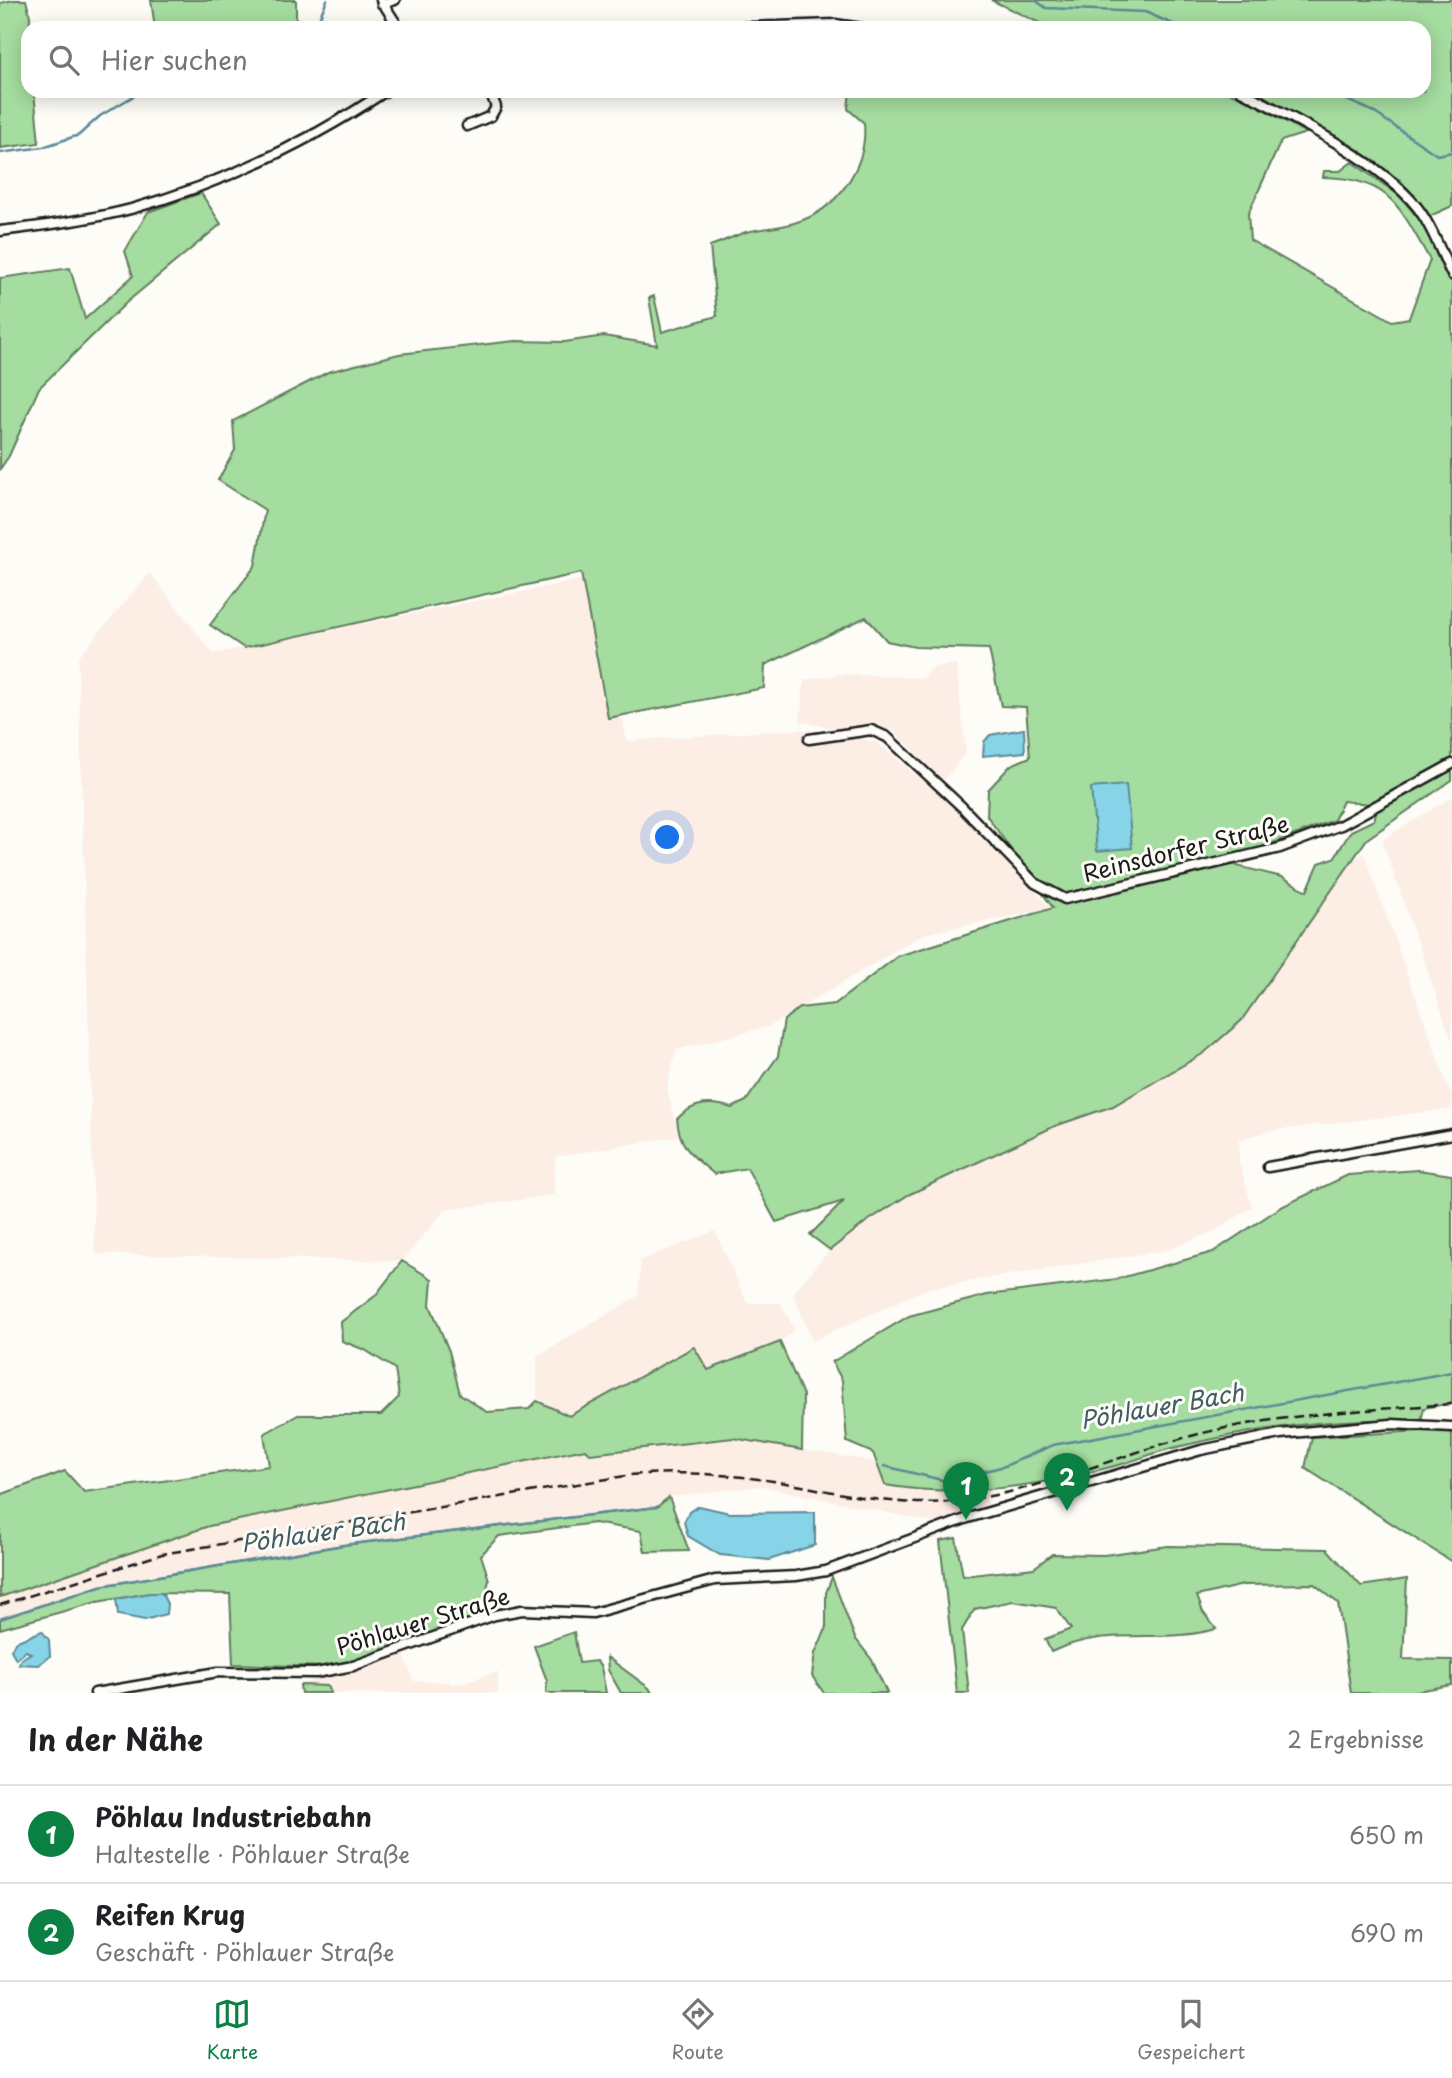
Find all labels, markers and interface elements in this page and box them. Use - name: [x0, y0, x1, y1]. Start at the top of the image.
- search box: [21, 21, 1431, 98]
- text: Hier suchen: [101, 40, 248, 79]
- icon: search: [45, 41, 83, 79]
- street label: Reinsdorfer Straße: [1079, 805, 1292, 890]
- your location: [650, 820, 684, 854]
- water label: Pöhlauer Bach: [1077, 1373, 1247, 1437]
- pin: 2: [1044, 1453, 1090, 1511]
- pin: 1: [943, 1462, 989, 1520]
- water label: Pöhlauer Bach: [238, 1502, 408, 1560]
- street label: Pöhlauer Straße: [332, 1578, 514, 1664]
- text: In der Nähe: [28, 1716, 203, 1761]
- text: 2 Ergebnisse: [1287, 1721, 1424, 1756]
- text: Pöhlau Industriebahn: [95, 1797, 372, 1836]
- text: 1: [46, 1817, 57, 1852]
- text: 650 m: [1349, 1817, 1424, 1852]
- text: Haltestelle · Pöhlauer Straße: [95, 1836, 410, 1871]
- text: Reifen Krug: [95, 1895, 245, 1934]
- text: 2: [43, 1915, 59, 1950]
- text: 690 m: [1350, 1915, 1424, 1950]
- text: Geschäft · Pöhlauer Straße: [95, 1934, 394, 1969]
- tab: Karte: [207, 1995, 258, 2065]
- tab: Route: [672, 1995, 724, 2065]
- tab: Gespeichert: [1137, 1995, 1245, 2065]

